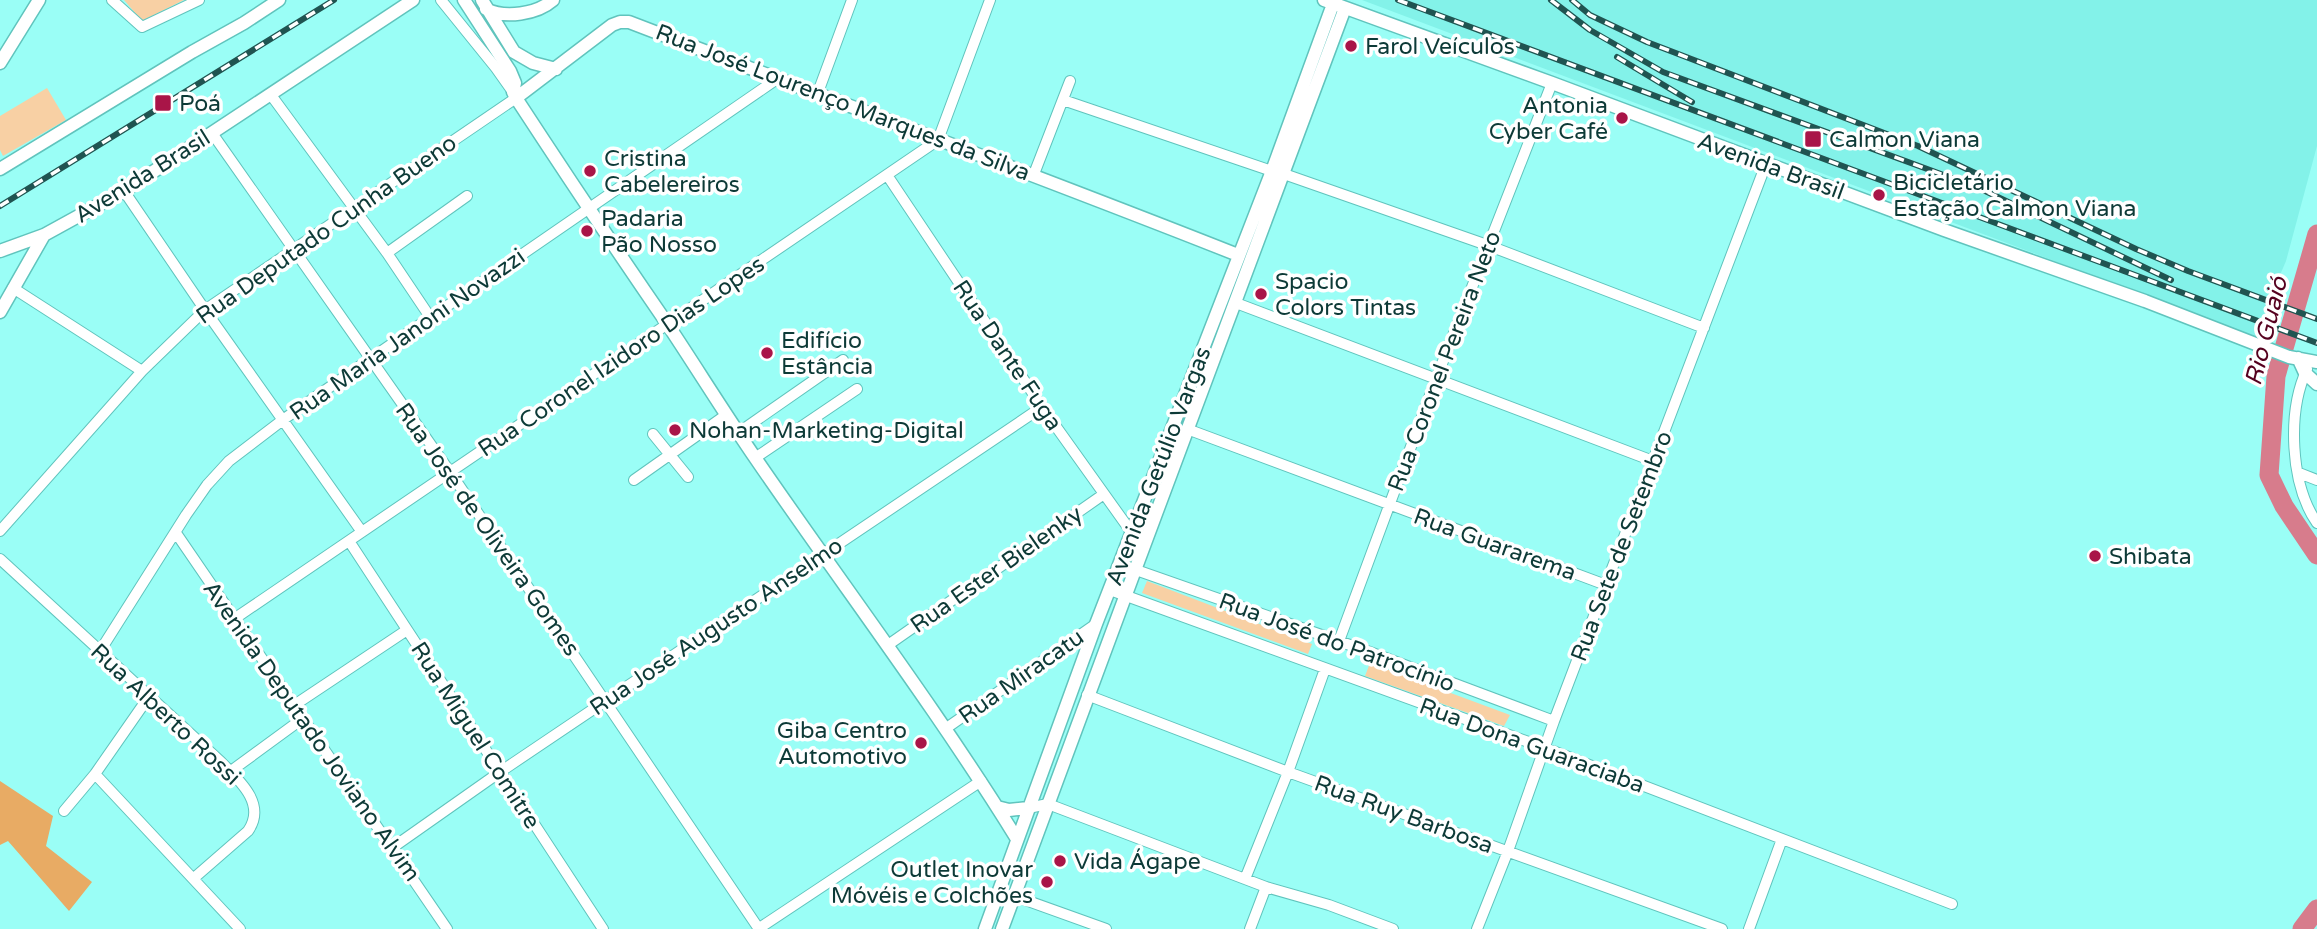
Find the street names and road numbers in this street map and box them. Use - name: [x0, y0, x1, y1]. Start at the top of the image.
- street label: Rua José Lourenço Marques da Silva: [651, 18, 1034, 187]
- street label: Avenida Brasil: [70, 124, 215, 230]
- street label: Avenida Brasil: [1693, 127, 1848, 207]
- street label: Rua Deputado Cunha Bueno: [191, 129, 462, 331]
- street label: Rua Coronel Pereira Neto: [1382, 227, 1508, 496]
- street label: Rua Maria Janoni Novazzi: [285, 243, 531, 427]
- street label: Rua Coronel Izidoro Dias Lopes: [473, 250, 770, 463]
- street label: Rua Dante Fuga: [947, 275, 1068, 436]
- street label: Avenida Getúlio Vargas: [1100, 343, 1217, 590]
- street label: Rua José de Oliveira Gomes: [389, 398, 585, 662]
- street label: Rua Sete de Setembro: [1565, 427, 1679, 666]
- street label: Rua Ester Bielenky: [905, 500, 1088, 640]
- street label: Rua Guararema: [1410, 503, 1580, 587]
- street label: Rua José Augusto Anselmo: [585, 532, 848, 722]
- street label: Avenida Deputado Joviano Alvim: [196, 576, 426, 887]
- street label: Rua José do Patrocínio: [1215, 587, 1458, 699]
- street label: Rua Miracatu: [954, 623, 1090, 730]
- street label: Rua Miguel Comitre: [404, 637, 546, 834]
- street label: Rua Alberto Rossi: [84, 638, 246, 792]
- street label: Rua Dona Guaraciaba: [1415, 692, 1648, 800]
- street label: Rua Ruy Barbosa: [1310, 770, 1497, 860]

